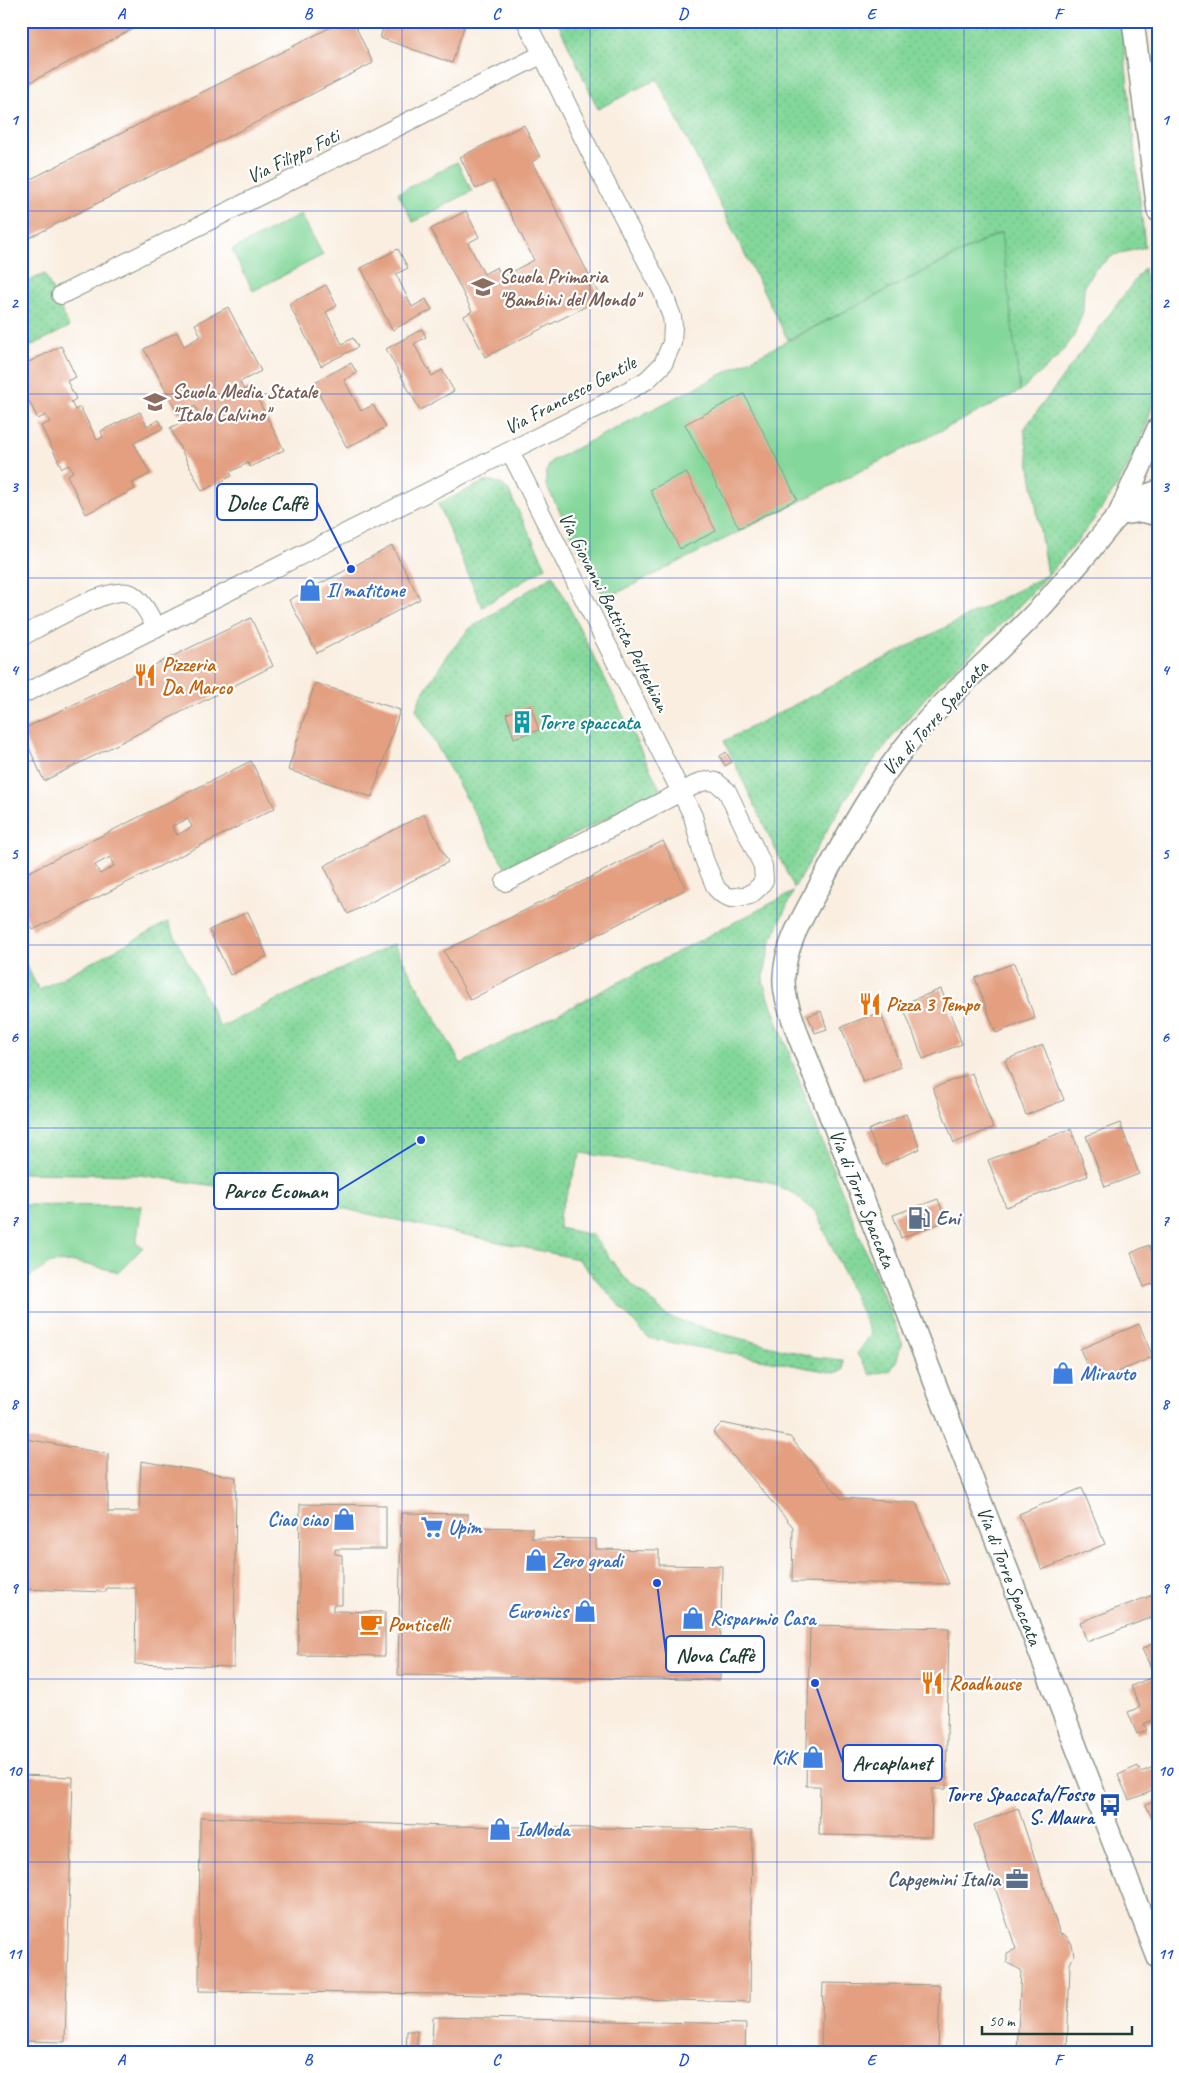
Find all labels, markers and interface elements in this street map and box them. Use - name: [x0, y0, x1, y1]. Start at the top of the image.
- text: A: [117, 4, 127, 24]
- text: B: [304, 4, 314, 24]
- text: C: [492, 4, 502, 24]
- text: D: [678, 4, 689, 24]
- text: E: [867, 4, 878, 24]
- text: F: [1054, 4, 1065, 24]
- text: 1: [10, 110, 19, 130]
- text: 1: [1161, 110, 1170, 130]
- street label: Via Filippo Foti: [243, 122, 345, 189]
- place label: Scuola Primaria "Bambini del Mondo": [499, 264, 644, 312]
- school or university icon: Scuola Primaria "Bambini del Mondo": [470, 274, 496, 300]
- text: 2: [10, 293, 19, 313]
- text: 2: [1161, 293, 1170, 313]
- street label: Via Francesco Gentile: [500, 349, 641, 440]
- place label: Scuola Media Statale "Italo Calvino": [172, 379, 318, 427]
- school or university icon: Scuola Media Statale "Italo Calvino": [142, 389, 168, 415]
- text: 3: [10, 477, 19, 497]
- text: 3: [1161, 477, 1170, 497]
- callout: Dolce Caffè: [217, 484, 317, 520]
- text: Dolce Caffè: [227, 490, 309, 516]
- street label: Via Giovanni Battista Peltechian: [553, 508, 676, 717]
- shop icon: Il matitone: [297, 577, 323, 603]
- place label: Il matitone: [326, 578, 407, 603]
- place label: Pizzeria Da Marco: [162, 652, 234, 700]
- street label: Via di Torre Spaccata: [877, 654, 995, 781]
- text: 4: [10, 660, 19, 680]
- text: 4: [1161, 660, 1170, 680]
- restaurant icon: Pizzeria Da Marco: [132, 662, 158, 688]
- building icon: Torre spaccata: [509, 709, 535, 735]
- place label: Torre spaccata: [538, 710, 642, 735]
- text: 5: [11, 844, 20, 864]
- text: 5: [1162, 844, 1171, 864]
- restaurant icon: Pizza 3 Tempo: [857, 991, 883, 1017]
- place label: Pizza 3 Tempo: [886, 992, 981, 1017]
- text: 6: [10, 1027, 19, 1047]
- text: 6: [1161, 1027, 1170, 1047]
- street label: Via di Torre Spaccata: [824, 1126, 902, 1273]
- callout: Parco Ecoman: [214, 1173, 338, 1209]
- text: Parco Ecoman: [224, 1178, 328, 1204]
- fuel station icon: Eni: [906, 1205, 932, 1231]
- place label: Eni: [936, 1206, 963, 1231]
- text: 7: [10, 1211, 19, 1231]
- text: 7: [1161, 1211, 1170, 1231]
- shop icon: Mirauto: [1050, 1360, 1076, 1386]
- place label: Mirauto: [1080, 1361, 1137, 1386]
- text: 8: [10, 1394, 19, 1414]
- text: 8: [1161, 1394, 1170, 1414]
- street label: Via di Torre Spaccata: [972, 1503, 1049, 1650]
- shop icon: Ciao ciao: [331, 1506, 357, 1532]
- place label: Ciao ciao: [268, 1507, 330, 1532]
- supermarket icon: Upim: [419, 1514, 445, 1540]
- place label: Upim: [448, 1515, 483, 1540]
- shop icon: Zero gradi: [523, 1547, 549, 1573]
- place label: Zero gradi: [552, 1548, 625, 1573]
- text: 9: [10, 1578, 19, 1598]
- text: 9: [1161, 1578, 1170, 1598]
- shop icon: Euronics: [572, 1598, 598, 1624]
- place label: Euronics: [508, 1599, 570, 1624]
- shop icon: Risparmio Casa: [680, 1605, 706, 1631]
- place label: Risparmio Casa: [710, 1606, 817, 1631]
- cafe icon: Ponticelli: [358, 1611, 384, 1637]
- place label: Ponticelli: [388, 1612, 452, 1637]
- callout: Nova Caffè: [666, 1636, 764, 1672]
- text: Nova Caffè: [676, 1642, 756, 1668]
- restaurant icon: Roadhouse: [919, 1670, 945, 1696]
- place label: Roadhouse: [949, 1671, 1022, 1696]
- shop icon: KiK: [800, 1744, 826, 1770]
- place label: KiK: [772, 1745, 799, 1770]
- callout: Arcaplanet: [843, 1745, 942, 1781]
- text: Arcaplanet: [853, 1750, 934, 1776]
- text: 10: [7, 1761, 23, 1781]
- text: 10: [1158, 1761, 1174, 1781]
- place label: Torre Spaccata/Fosso S. Maura: [945, 1782, 1096, 1830]
- bus stop icon: Torre Spaccata/Fosso S. Maura: [1097, 1792, 1123, 1818]
- shop icon: IoModa: [487, 1816, 513, 1842]
- place label: IoModa: [516, 1817, 571, 1842]
- office icon: Capgemini Italia: [1004, 1866, 1030, 1892]
- place label: Capgemini Italia: [887, 1867, 1002, 1892]
- text: 11: [7, 1944, 23, 1964]
- text: 11: [1158, 1944, 1174, 1964]
- scale bar: [982, 2003, 1132, 2035]
- text: 50 m: [989, 2012, 1016, 2031]
- text: A: [117, 2050, 127, 2070]
- text: B: [304, 2050, 314, 2070]
- text: C: [492, 2050, 502, 2070]
- text: D: [678, 2050, 689, 2070]
- text: E: [867, 2050, 878, 2070]
- text: F: [1054, 2050, 1065, 2070]

